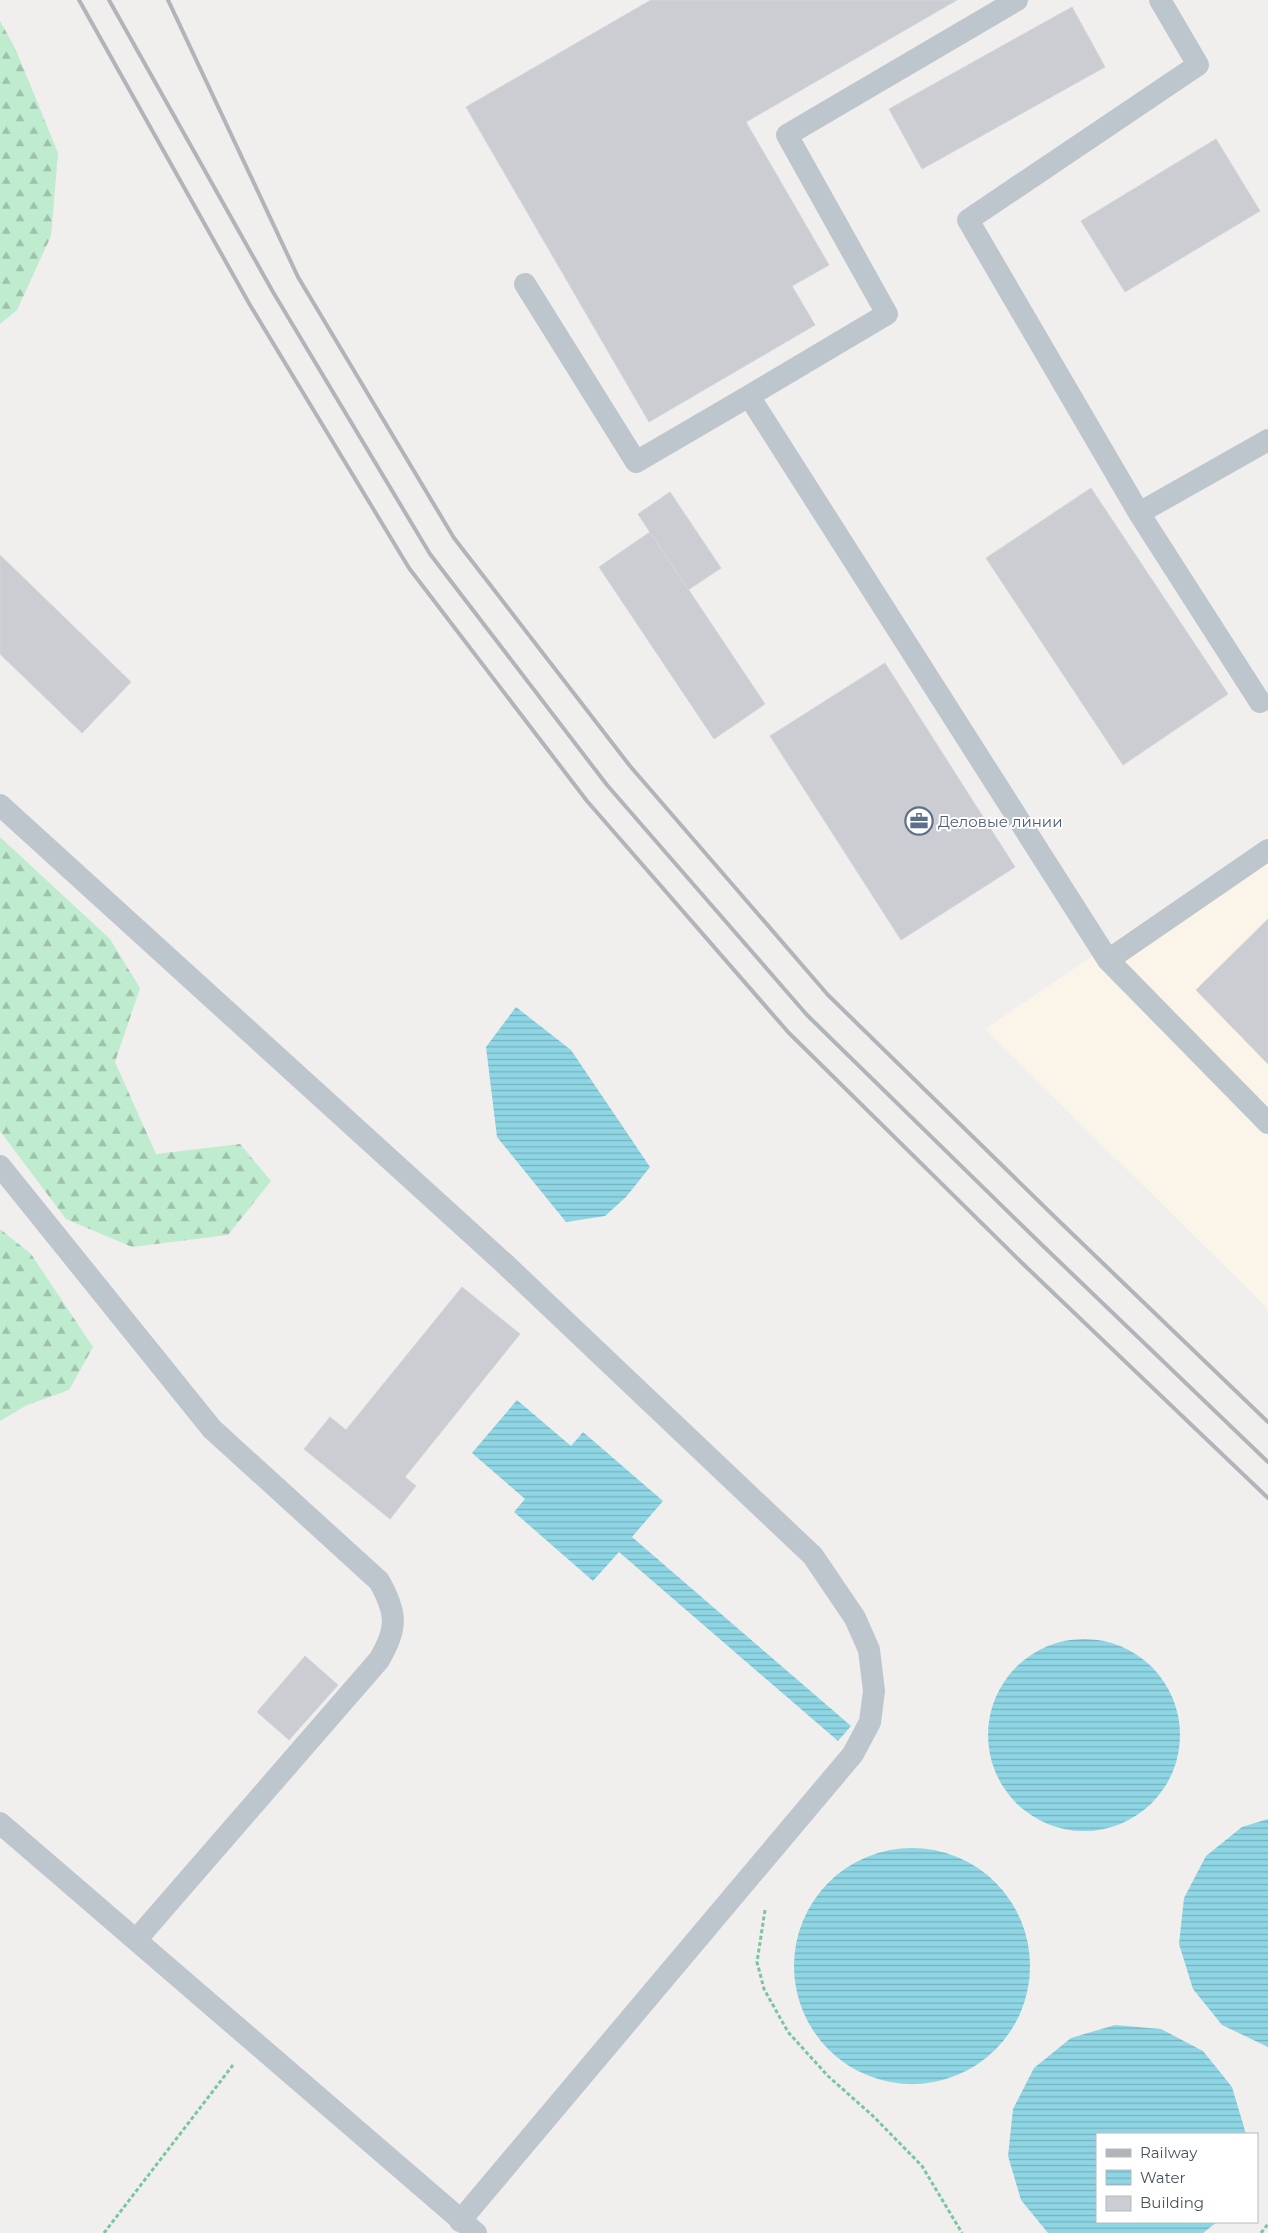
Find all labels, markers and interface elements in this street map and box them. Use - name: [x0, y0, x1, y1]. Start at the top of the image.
- office icon: Деловые линии: [904, 806, 934, 836]
- place label: Деловые линии: [938, 812, 1062, 831]
- legend: [1096, 2133, 1258, 2223]
- text: Railway: [1140, 2143, 1198, 2162]
- text: Water: [1140, 2168, 1186, 2187]
- text: Building: [1140, 2193, 1204, 2212]

